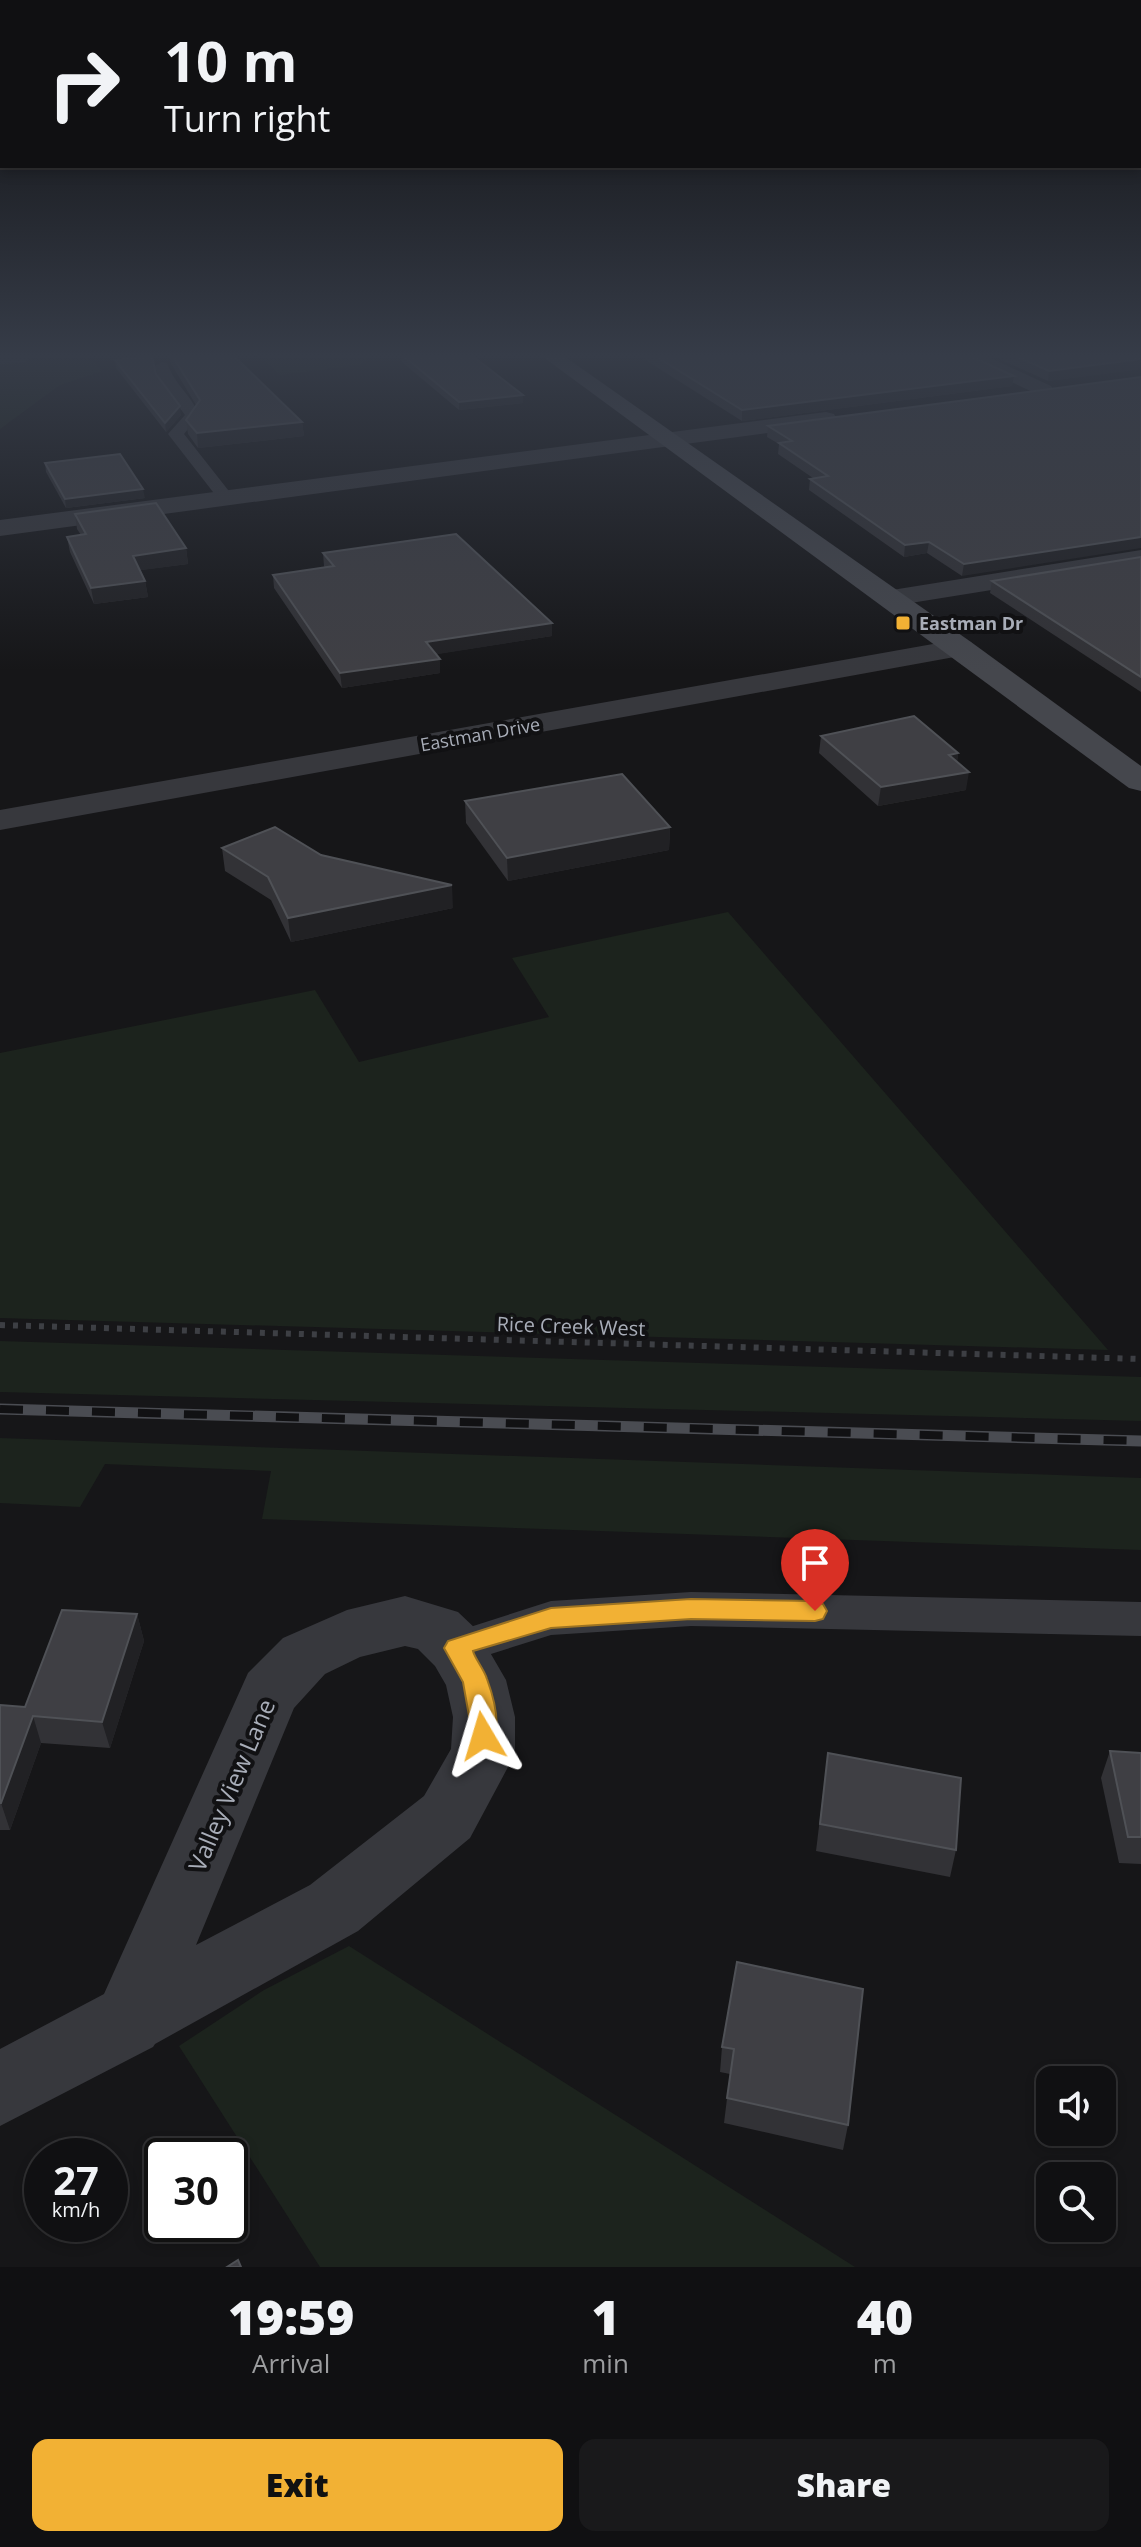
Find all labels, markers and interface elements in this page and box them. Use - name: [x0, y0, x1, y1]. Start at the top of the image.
- text: 10 m: [164, 22, 298, 98]
- icon: right: [32, 32, 136, 136]
- text: Turn right: [164, 94, 330, 143]
- place label: Eastman Dr: [919, 611, 1023, 635]
- marker: Eastman Dr: [894, 614, 912, 632]
- street label: Eastman Drive: [418, 712, 542, 756]
- street label: Rice Creek West: [496, 1310, 646, 1342]
- pin: [781, 1529, 849, 1611]
- icon: arrive: [793, 1541, 837, 1585]
- street label: Valley View Lane: [180, 1694, 282, 1876]
- position arrow: [441, 1694, 525, 1778]
- map controls: [1036, 2066, 1116, 2242]
- button: sound: [1036, 2066, 1116, 2146]
- speed limit sign: 30: [144, 2138, 248, 2242]
- text: 27: [53, 2152, 99, 2207]
- button: search: [1036, 2162, 1116, 2242]
- text: km/h: [52, 2196, 100, 2223]
- text: 19:59: [228, 2284, 354, 2349]
- text: 1: [591, 2284, 620, 2349]
- text: 40: [857, 2284, 913, 2349]
- text: Arrival: [252, 2345, 330, 2381]
- text: min: [582, 2345, 629, 2381]
- text: m: [873, 2345, 897, 2381]
- button: Exit: [32, 2439, 563, 2531]
- button: Share: [579, 2439, 1109, 2531]

